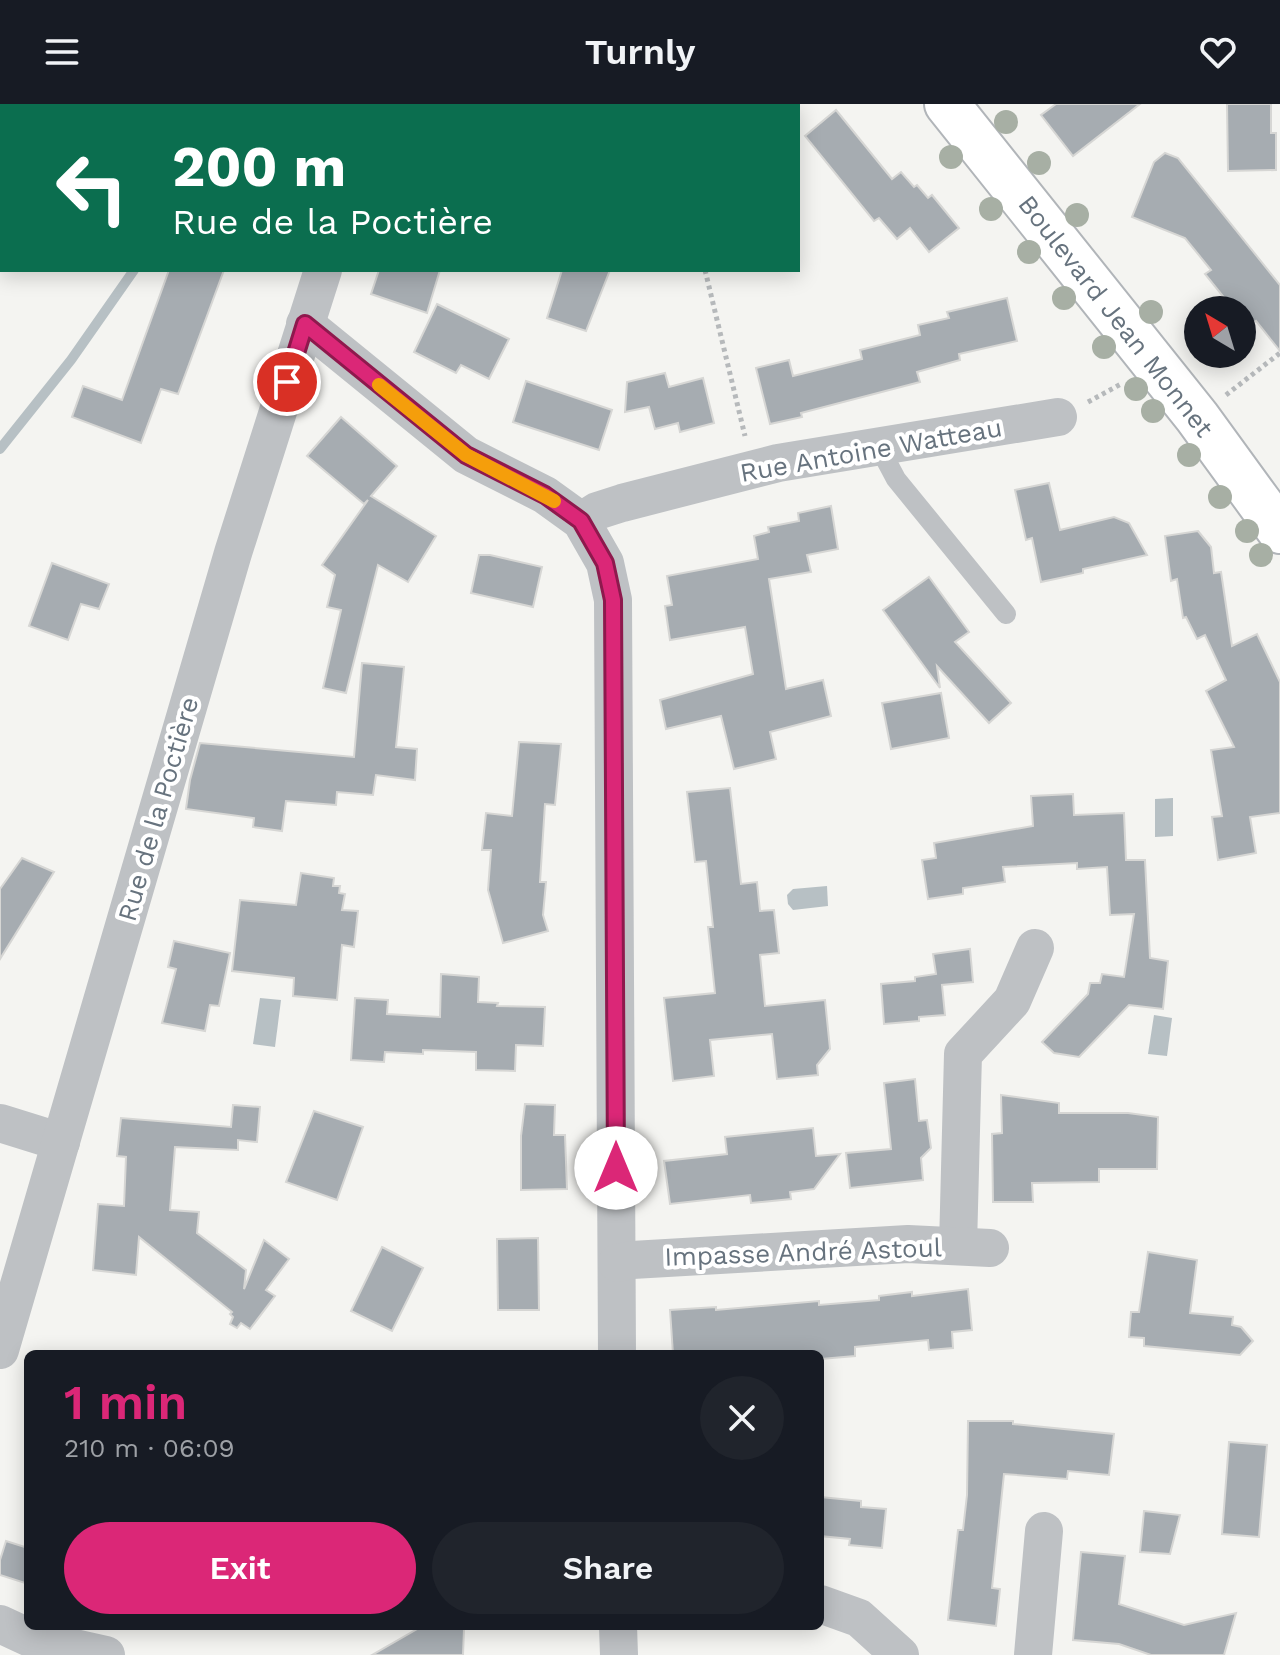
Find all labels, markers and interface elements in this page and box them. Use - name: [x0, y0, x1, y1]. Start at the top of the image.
- icon: menu: [40, 30, 84, 74]
- icon: heart: [1196, 30, 1240, 74]
- text: Turnly: [585, 31, 695, 73]
- text: 200 m: [172, 134, 346, 200]
- icon: left: [40, 136, 144, 240]
- street label: Boulevard Jean Monnet: [1012, 189, 1220, 443]
- text: Rue de la Poctière: [172, 201, 493, 243]
- north arrow: [1184, 296, 1256, 368]
- map controls: [1184, 296, 1256, 368]
- pin: [253, 348, 321, 416]
- icon: arrive: [265, 360, 309, 404]
- street label: Rue Antoine Watteau: [738, 412, 1004, 488]
- street label: Rue de la Poctière: [112, 693, 204, 925]
- position arrow: [574, 1126, 658, 1210]
- street label: Impasse André Astoul: [664, 1232, 942, 1272]
- text: 1 min: [64, 1374, 187, 1431]
- button: close: [700, 1376, 784, 1460]
- text: 210 m · 06:09: [64, 1433, 235, 1463]
- button: Exit: [64, 1522, 416, 1614]
- button: Share: [432, 1522, 784, 1614]

